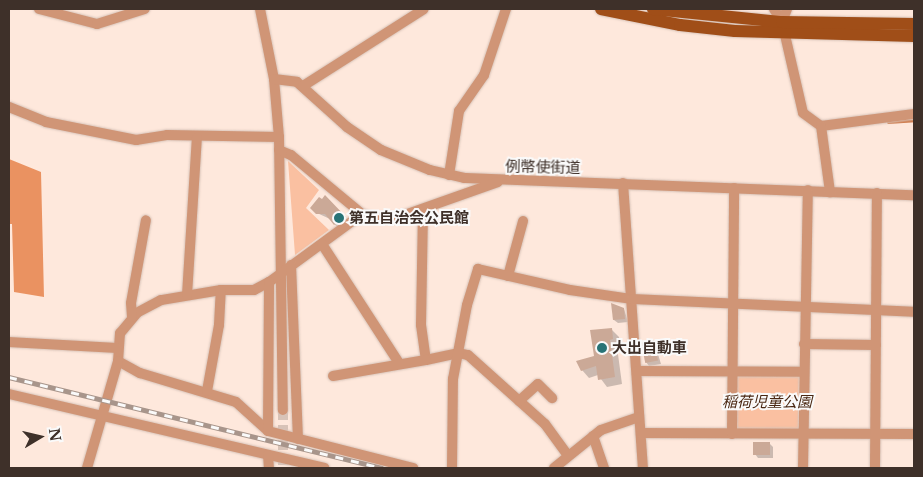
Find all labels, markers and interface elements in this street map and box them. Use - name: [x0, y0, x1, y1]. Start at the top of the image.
- street label: 例幣使街道: [505, 157, 581, 177]
- place label: 第五自治会公民館: [349, 209, 469, 227]
- marker: 第五自治会公民館: [333, 212, 345, 224]
- place label: 大出自動車: [612, 339, 687, 357]
- marker: 大出自動車: [596, 342, 608, 354]
- park label: 稲荷児童公園: [722, 393, 812, 411]
- north arrow: [15, 412, 65, 462]
- text: N: [45, 427, 65, 443]

